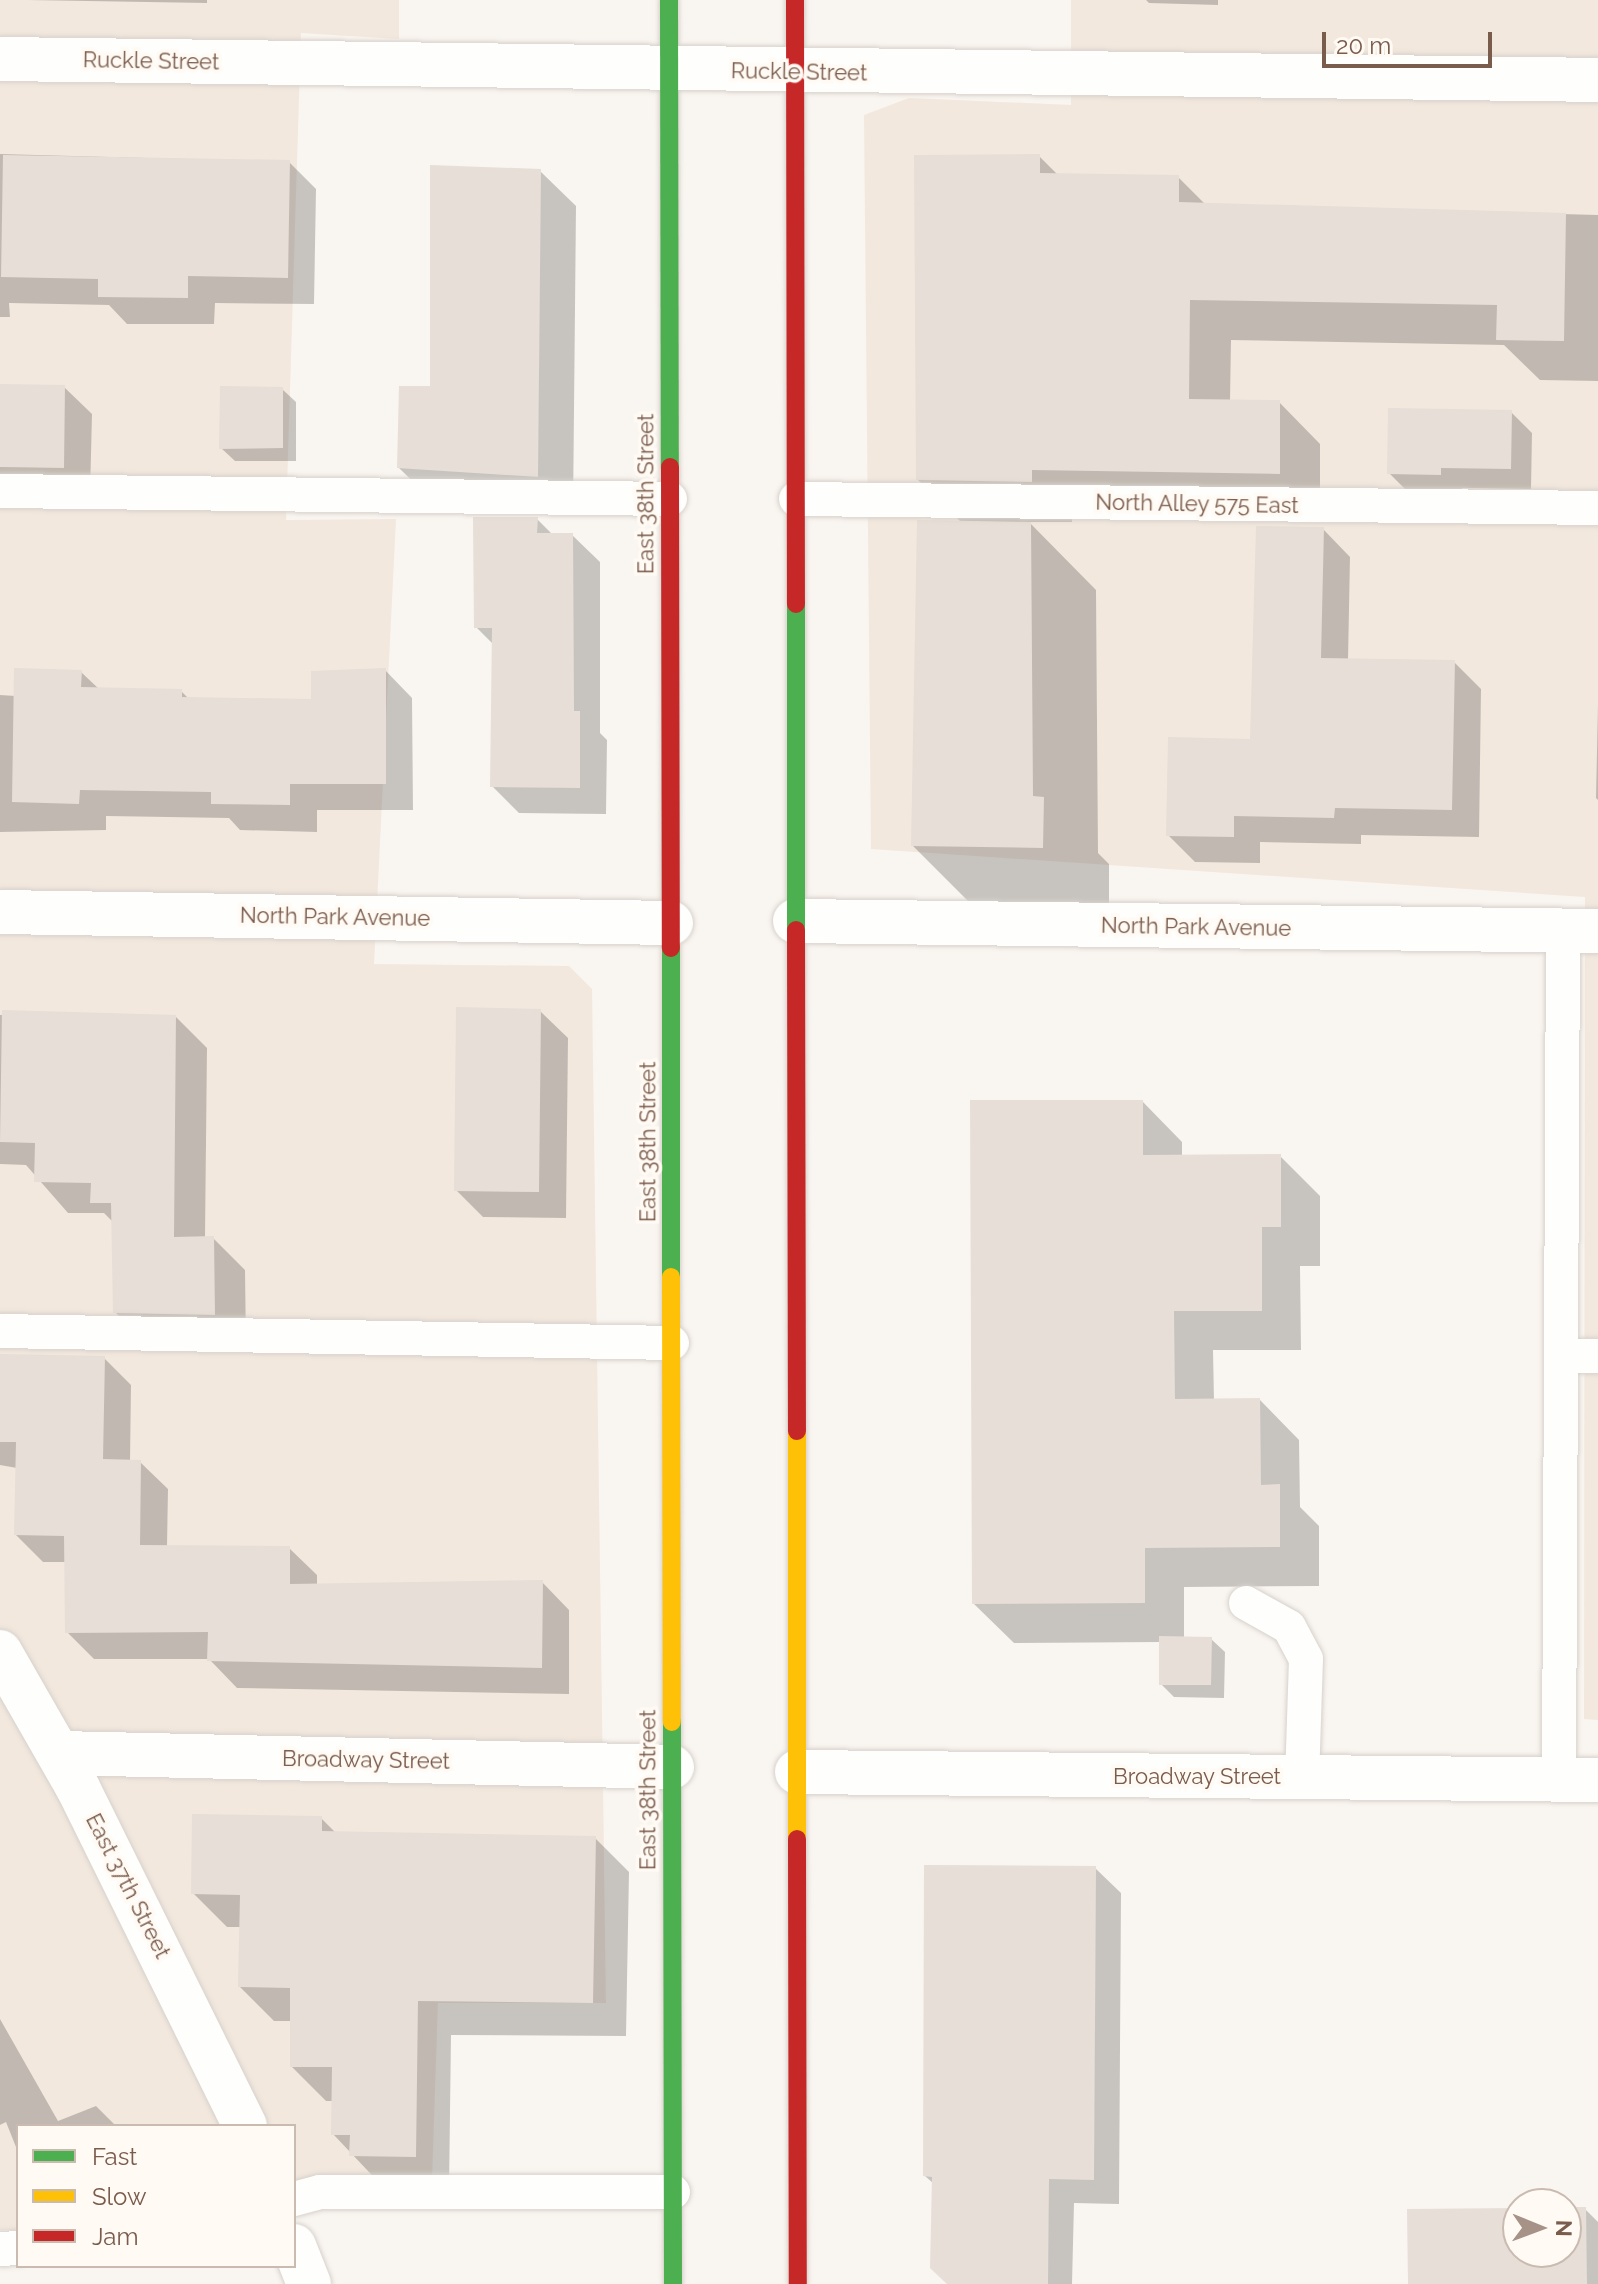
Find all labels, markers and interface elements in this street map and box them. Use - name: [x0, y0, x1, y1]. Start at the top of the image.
- scale bar: [1326, 16, 1496, 66]
- text: 20 m: [1336, 31, 1391, 60]
- street label: Ruckle Street: [83, 47, 219, 75]
- street label: Ruckle Street: [731, 58, 867, 86]
- street label: East 38th Street: [633, 414, 659, 574]
- street label: North Alley 575 East: [1094, 489, 1300, 519]
- street label: North Park Avenue: [239, 902, 431, 932]
- street label: North Park Avenue: [1100, 912, 1292, 942]
- street label: East 38th Street: [635, 1062, 661, 1222]
- street label: East 38th Street: [635, 1710, 661, 1870]
- street label: Broadway Street: [282, 1745, 450, 1775]
- street label: Broadway Street: [1113, 1764, 1281, 1790]
- street label: East 37th Street: [80, 1809, 176, 1963]
- legend: [16, 2124, 296, 2268]
- text: Fast: [92, 2142, 137, 2171]
- text: Slow: [92, 2182, 146, 2211]
- north arrow: [1502, 2188, 1582, 2268]
- text: N: [1551, 2220, 1577, 2237]
- text: Jam: [92, 2222, 138, 2251]

